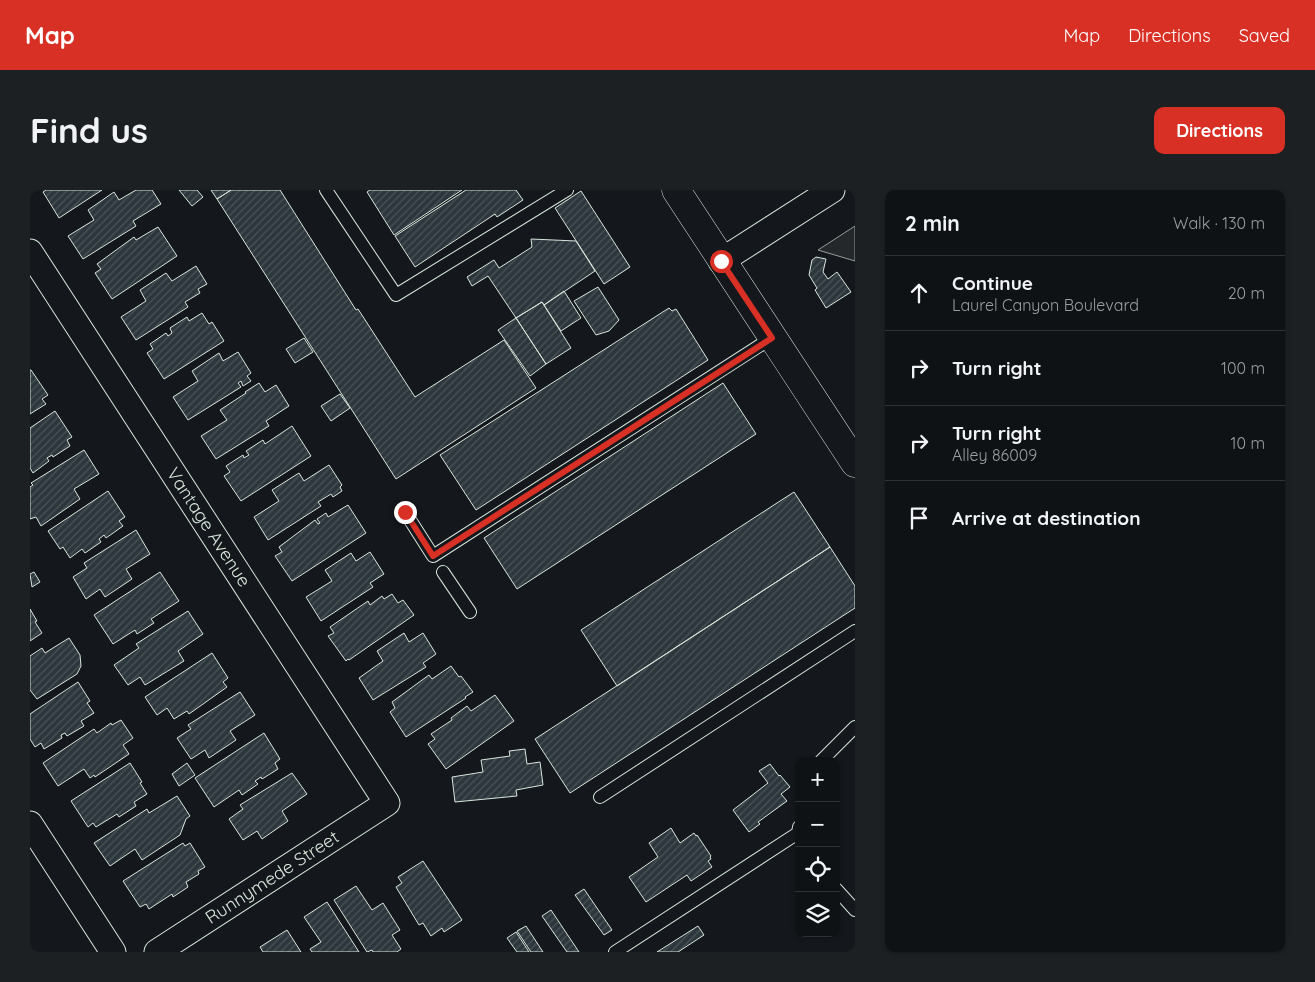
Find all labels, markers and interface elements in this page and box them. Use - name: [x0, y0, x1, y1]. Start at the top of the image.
- text: Map: [25, 20, 75, 50]
- text: Map: [1063, 24, 1100, 47]
- text: Directions: [1128, 24, 1211, 47]
- text: Saved: [1239, 24, 1290, 47]
- button: Directions: [1154, 107, 1285, 154]
- text: Find us: [30, 108, 148, 152]
- text: 2 min: [905, 210, 960, 236]
- text: Walk · 130 m: [1173, 213, 1265, 233]
- route start: [710, 250, 733, 273]
- text: Continue: [952, 271, 1033, 295]
- icon: ahead: [905, 279, 933, 307]
- text: 20 m: [1228, 283, 1265, 303]
- text: Laurel Canyon Boulevard: [952, 295, 1139, 315]
- icon: right: [905, 354, 933, 382]
- text: Turn right: [952, 356, 1041, 380]
- text: 100 m: [1221, 358, 1265, 378]
- text: Turn right: [952, 421, 1041, 445]
- icon: right: [905, 429, 933, 457]
- text: 10 m: [1231, 433, 1265, 453]
- text: Alley 86009: [952, 445, 1037, 465]
- street label: Vantage Avenue: [162, 463, 256, 591]
- route end: [394, 501, 417, 524]
- icon: arrive: [905, 504, 933, 532]
- text: Arrive at destination: [952, 506, 1141, 530]
- map controls: [795, 757, 840, 937]
- button: +: [795, 757, 840, 802]
- button: −: [795, 802, 840, 847]
- street label: Runnymede Street: [201, 825, 343, 929]
- button: locate: [795, 847, 840, 892]
- button: layers: [795, 892, 840, 937]

